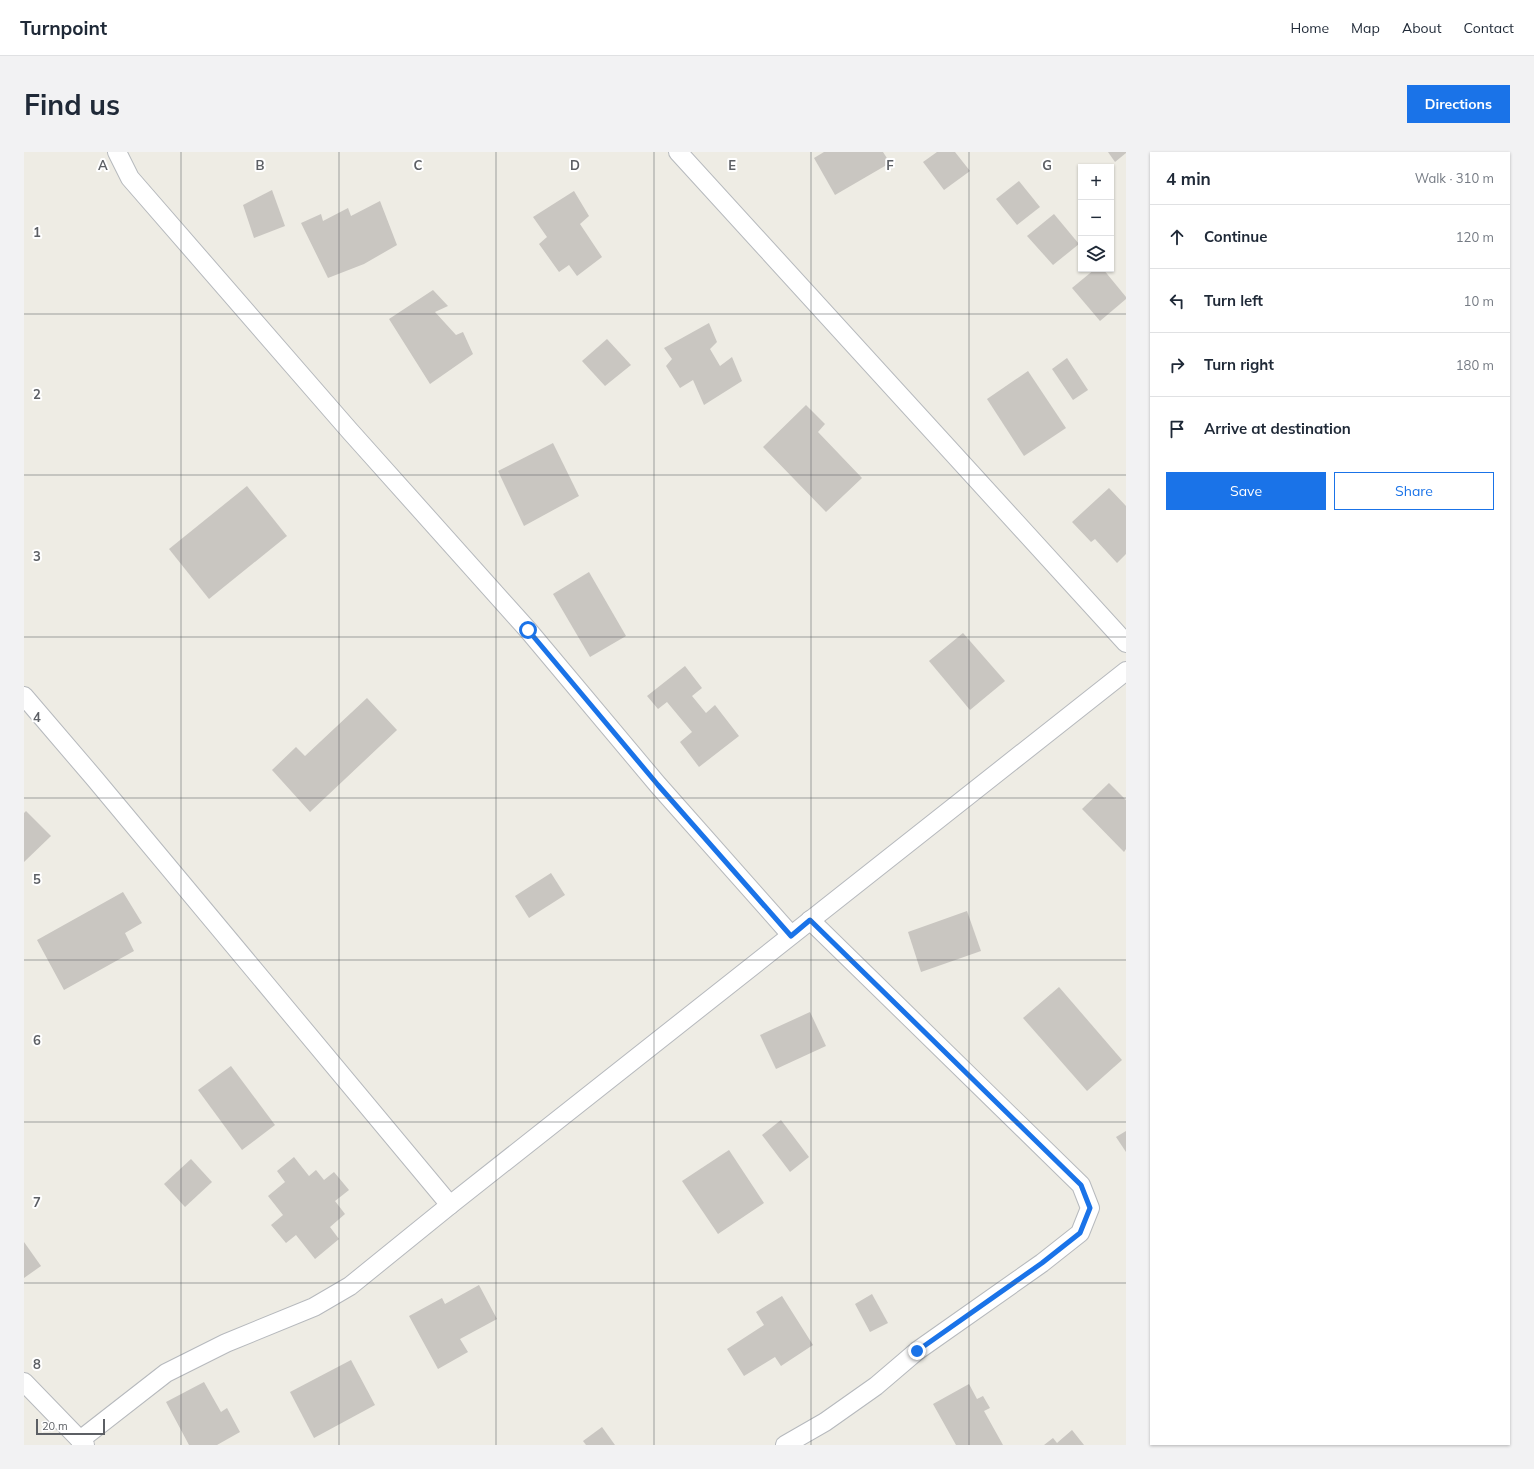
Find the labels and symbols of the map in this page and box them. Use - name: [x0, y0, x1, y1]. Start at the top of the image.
- text: A: [98, 157, 108, 173]
- text: B: [256, 157, 265, 173]
- text: C: [414, 157, 423, 173]
- text: D: [570, 157, 580, 173]
- text: E: [728, 157, 736, 173]
- text: F: [886, 157, 894, 173]
- text: G: [1042, 157, 1052, 173]
- text: 1: [33, 224, 41, 240]
- text: 2: [33, 386, 41, 402]
- text: 3: [33, 548, 41, 564]
- route start: [519, 621, 537, 639]
- text: 4: [33, 709, 41, 725]
- text: 5: [33, 871, 41, 887]
- text: 6: [33, 1032, 41, 1048]
- text: 7: [33, 1194, 41, 1210]
- route end: [908, 1342, 926, 1360]
- text: 8: [33, 1356, 41, 1372]
- scale bar: [36, 1417, 105, 1436]

